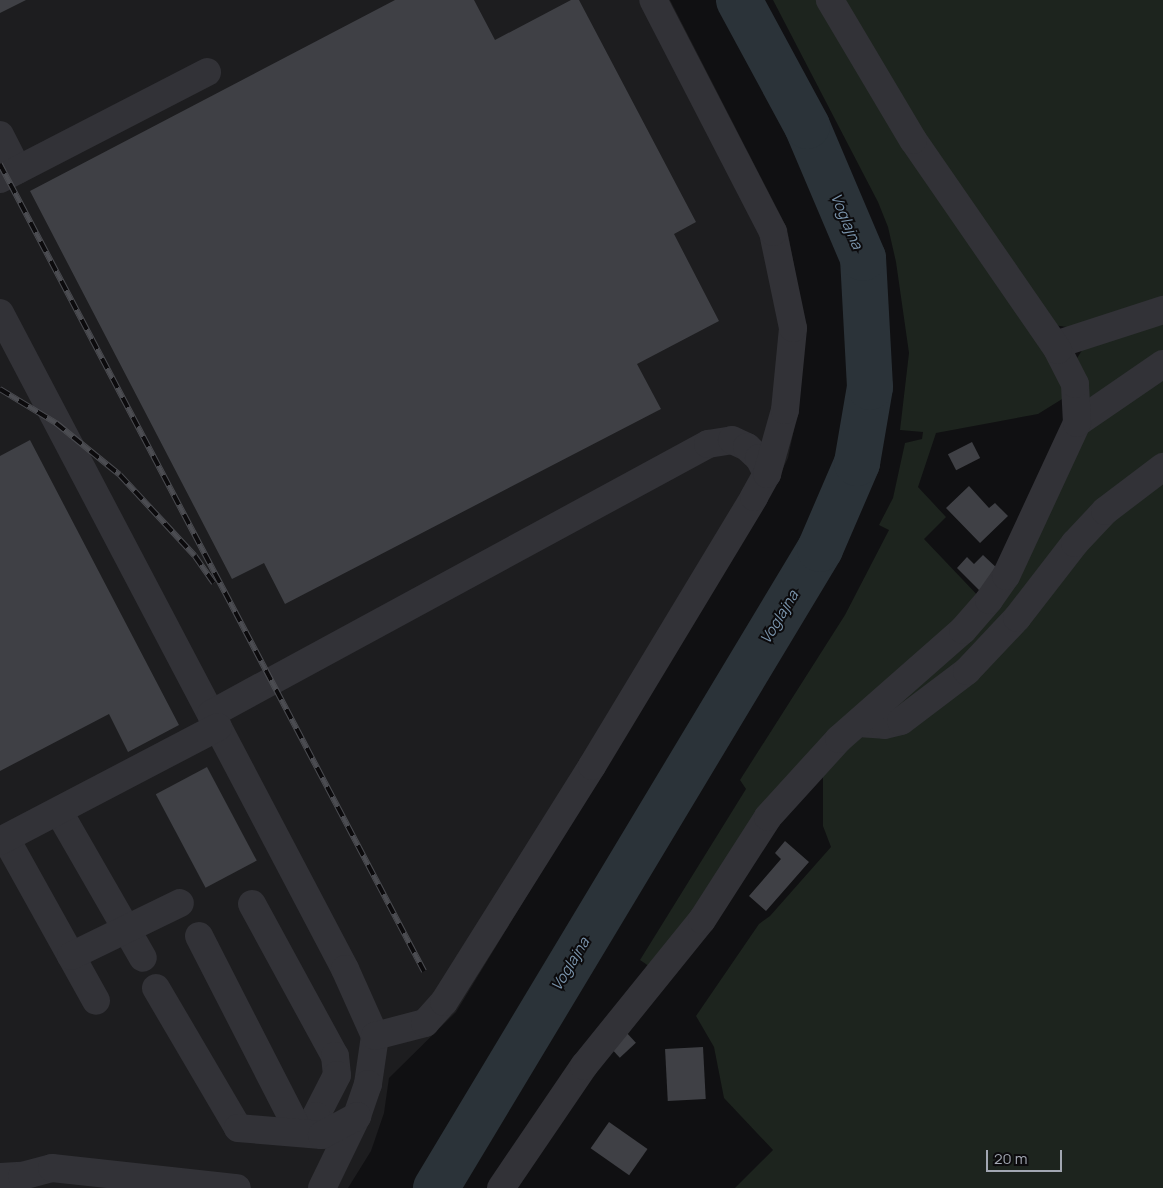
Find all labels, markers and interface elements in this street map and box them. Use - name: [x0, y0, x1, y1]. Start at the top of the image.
- water label: Voglajna: [827, 190, 867, 252]
- water label: Voglajna: [756, 587, 802, 647]
- water label: Voglajna: [547, 934, 593, 994]
- scale bar: [988, 1140, 1064, 1172]
- text: 20 m: [994, 1148, 1027, 1169]

